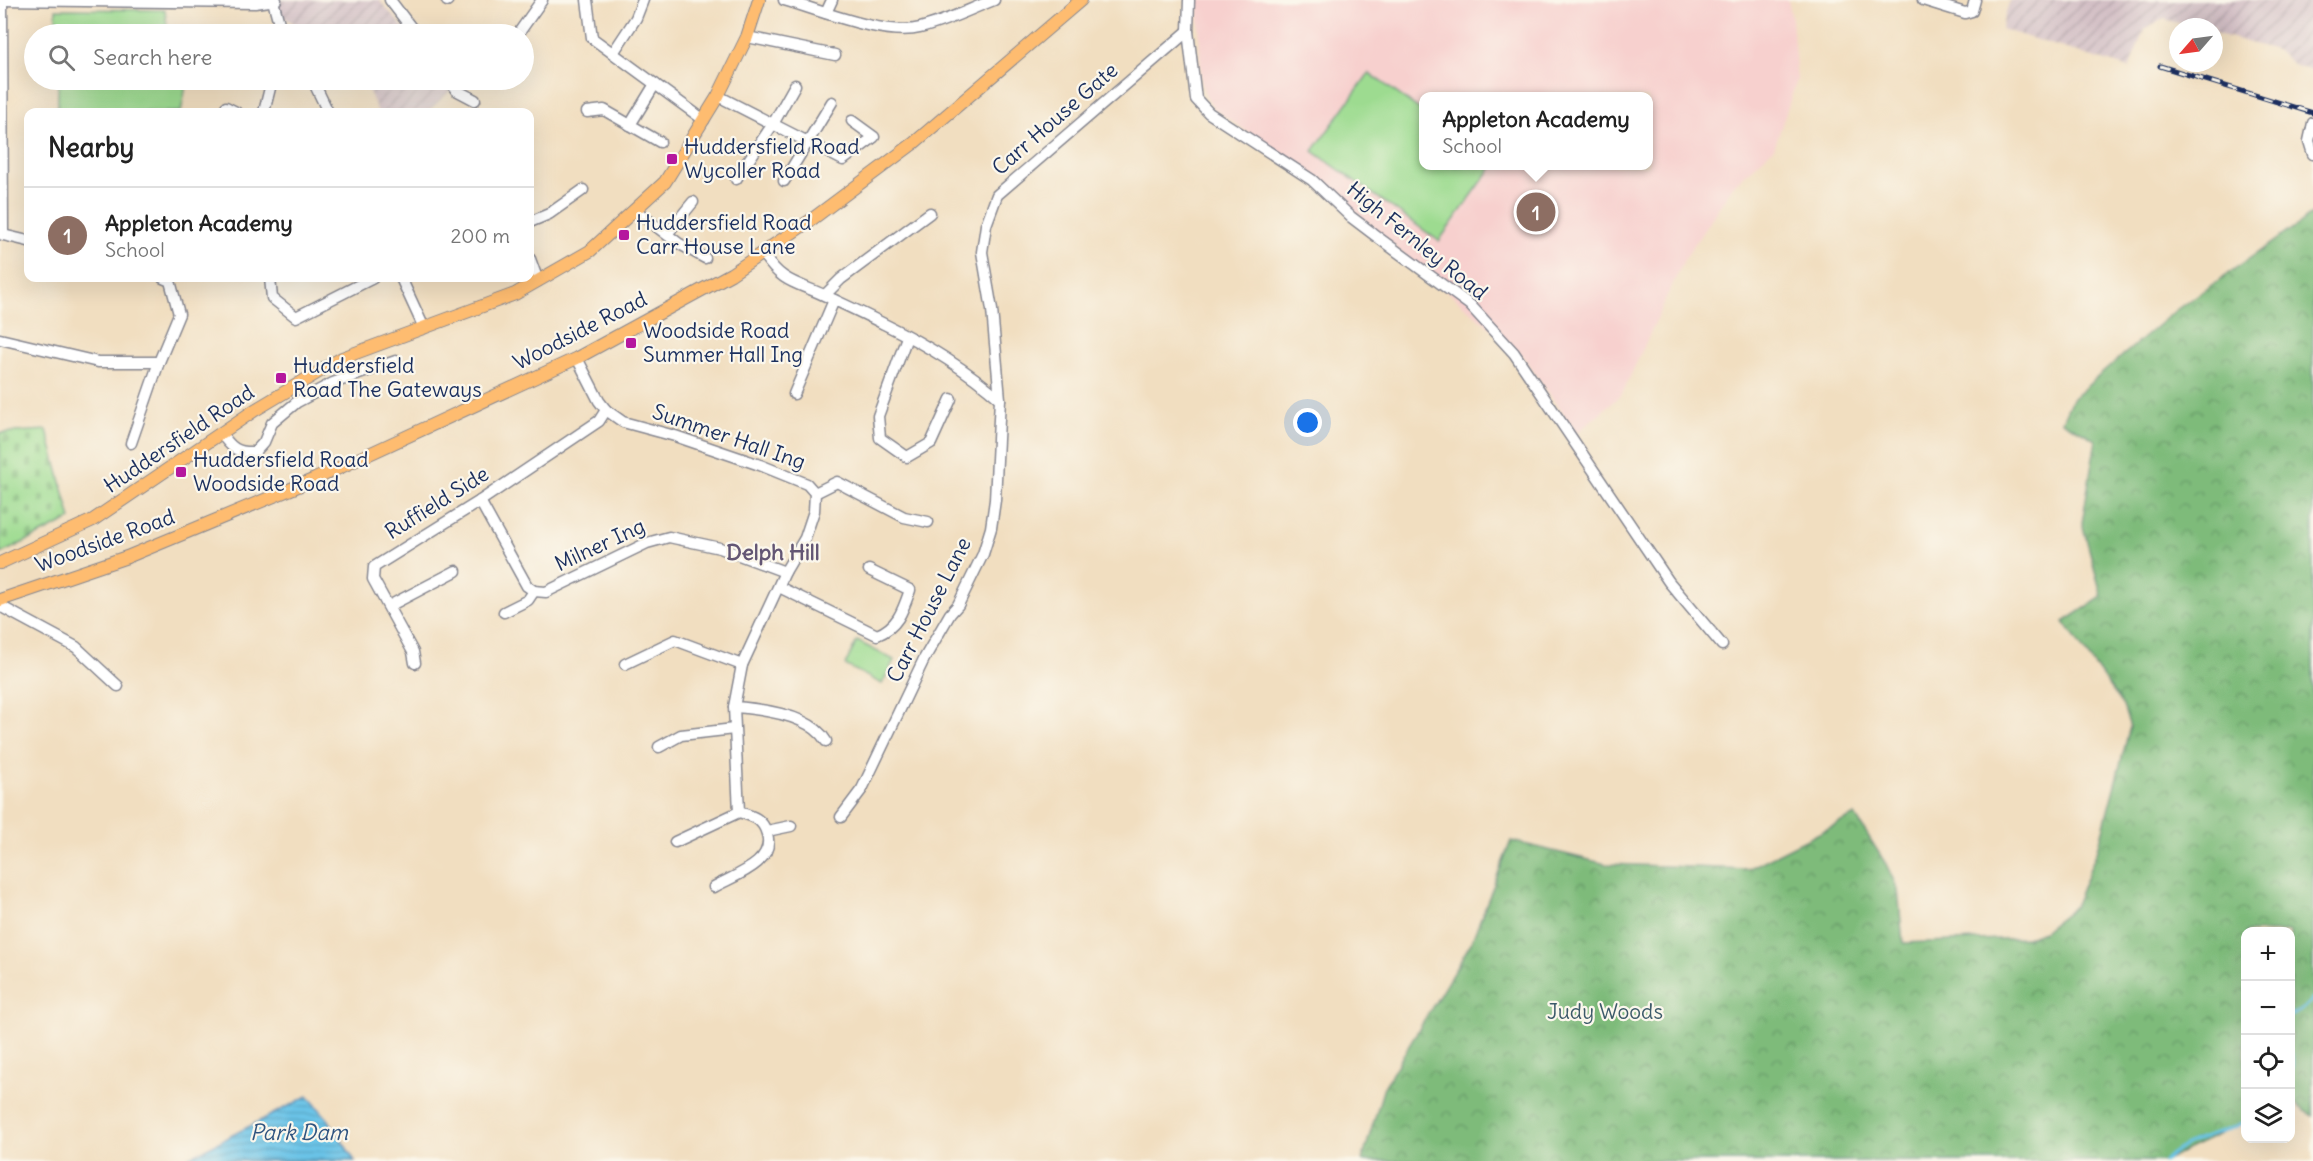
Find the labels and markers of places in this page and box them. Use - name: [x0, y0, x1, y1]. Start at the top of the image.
- place label: Huddersfield Road Wycoller Road: [684, 133, 859, 184]
- marker: Huddersfield Road Wycoller Road: [665, 152, 679, 166]
- pin: 1: [1516, 190, 1556, 234]
- place label: Huddersfield Road Carr House Lane: [636, 209, 811, 260]
- marker: Huddersfield Road Carr House Lane: [617, 228, 631, 242]
- place label: Woodside Road Summer Hall Ing: [643, 317, 803, 368]
- marker: Woodside Road Summer Hall Ing: [624, 336, 638, 350]
- place label: Huddersfield Road The Gateways: [293, 352, 482, 403]
- marker: Huddersfield Road The Gateways: [274, 371, 288, 385]
- place label: Huddersfield Road Woodside Road: [193, 446, 368, 497]
- marker: Huddersfield Road Woodside Road: [174, 465, 188, 479]

